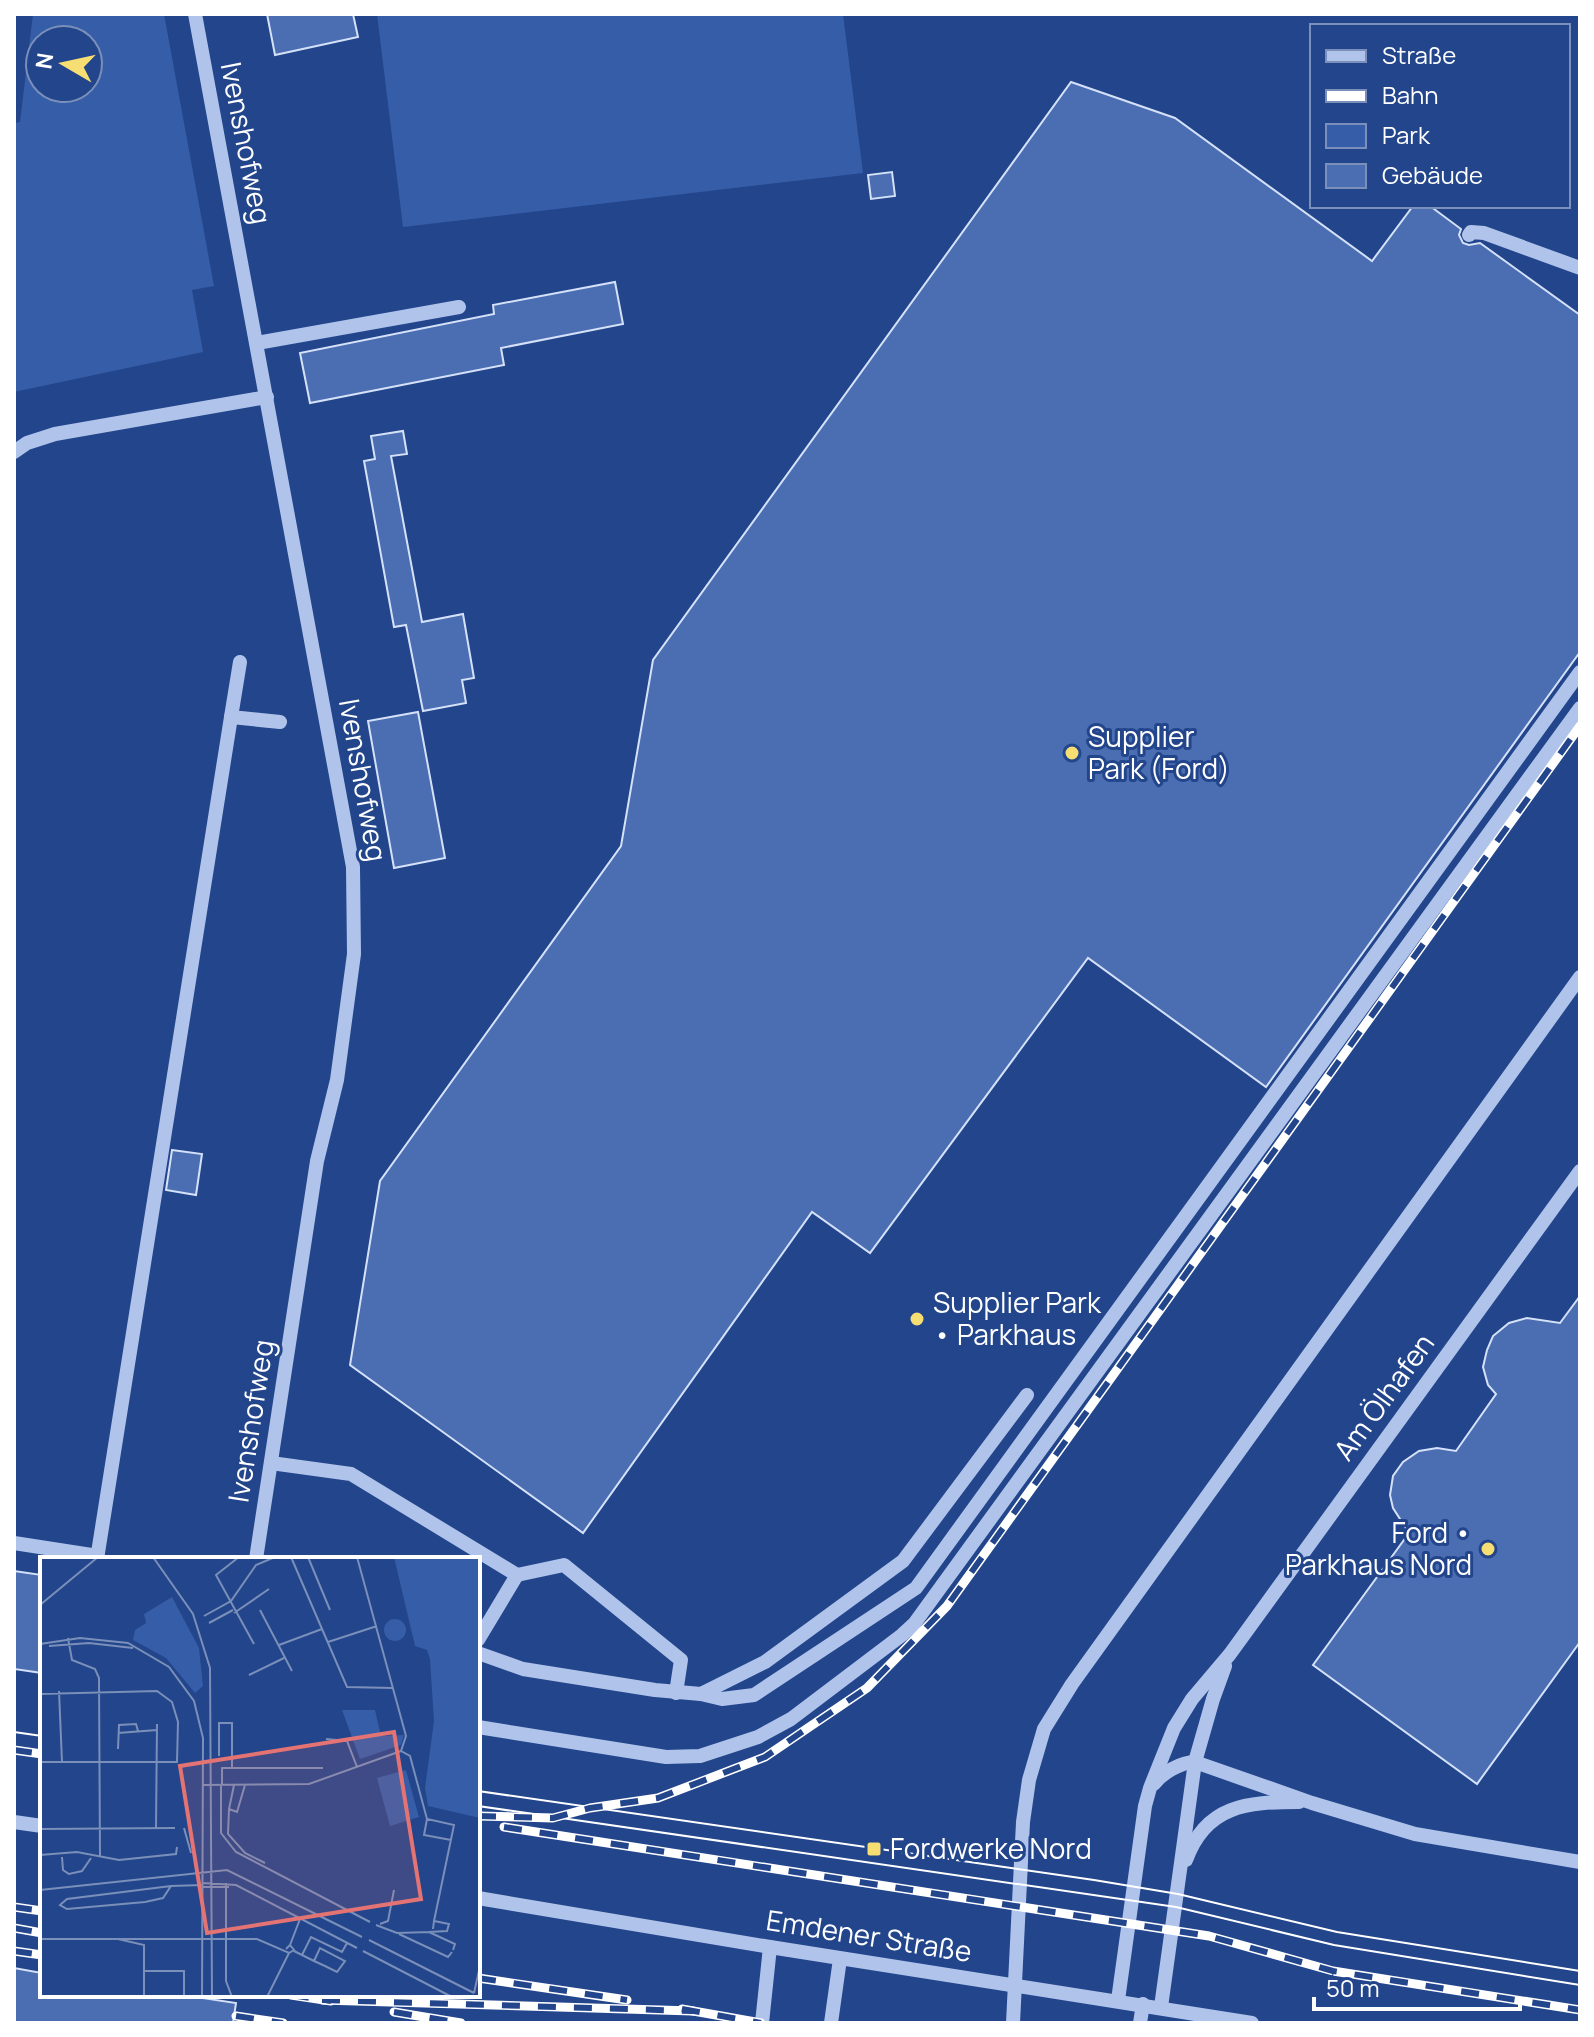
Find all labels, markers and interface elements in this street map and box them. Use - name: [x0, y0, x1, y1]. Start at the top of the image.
- north arrow: [24, 24, 104, 104]
- legend: [1310, 24, 1570, 208]
- text: Straße: [1382, 38, 1456, 71]
- text: N: [28, 51, 60, 71]
- street label: Ivenshofweg: [213, 58, 281, 227]
- text: Bahn: [1382, 78, 1439, 111]
- text: Park: [1382, 118, 1431, 151]
- text: Gebäude: [1382, 158, 1483, 191]
- street label: Ivenshofweg: [331, 696, 397, 864]
- place label: Supplier Park (Ford): [1088, 717, 1230, 787]
- marker: Supplier Park (Ford): [1063, 744, 1081, 762]
- place label: Supplier Park • Parkhaus: [933, 1283, 1102, 1353]
- marker: Supplier Park • Parkhaus: [908, 1310, 926, 1328]
- street label: Am Ölhafen: [1324, 1325, 1442, 1467]
- street label: Ivenshofweg: [218, 1337, 282, 1505]
- place label: Ford • Parkhaus Nord: [1285, 1513, 1472, 1583]
- marker: Ford • Parkhaus Nord: [1479, 1540, 1497, 1558]
- inset map: [40, 1557, 480, 1997]
- place label: Fordwerke Nord: [890, 1829, 1092, 1867]
- marker: Fordwerke Nord: [865, 1840, 883, 1858]
- street label: Emdener Straße: [764, 1900, 975, 1970]
- scale bar: [1314, 1961, 1520, 2011]
- text: 50 m: [1326, 1971, 1380, 2004]

